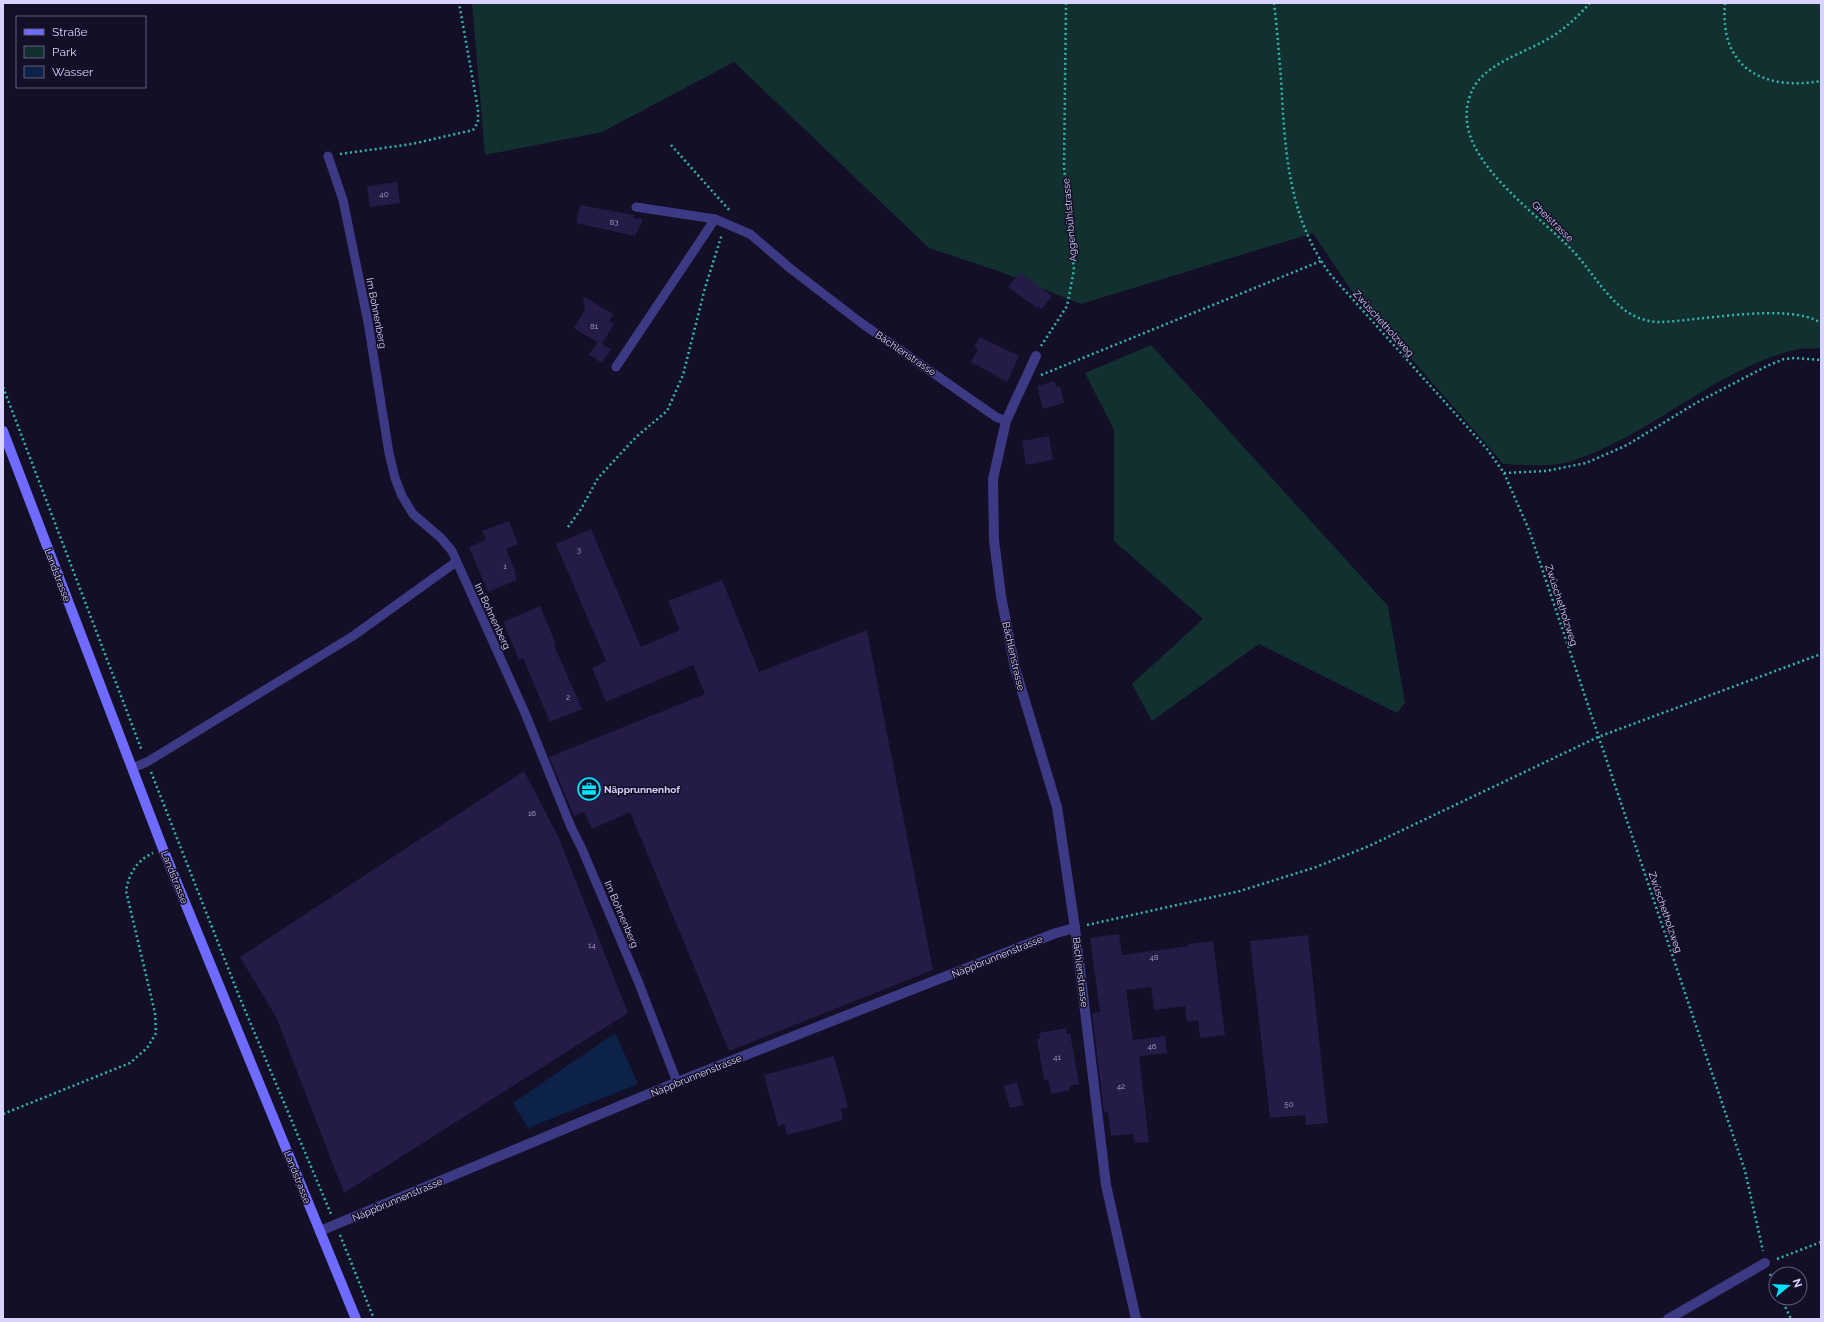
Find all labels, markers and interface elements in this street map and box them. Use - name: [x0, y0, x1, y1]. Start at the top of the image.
- legend: [16, 16, 146, 88]
- text: Straße: [52, 25, 88, 39]
- text: Park: [52, 45, 77, 59]
- text: Wasser: [52, 65, 94, 79]
- street label: Aggenbühlstrasse: [1060, 178, 1079, 262]
- house number: 40: [379, 189, 389, 199]
- street label: Gheistrasse: [1530, 199, 1576, 244]
- house number: 83: [609, 217, 619, 227]
- street label: Im Bohnenberg: [364, 277, 389, 349]
- street label: Zwüschetholzweg: [1351, 288, 1416, 359]
- house number: 81: [590, 321, 599, 331]
- street label: Bächlenstrasse: [873, 329, 938, 378]
- house number: 3: [577, 545, 581, 555]
- street label: Landstrasse: [42, 547, 73, 603]
- house number: 1: [503, 561, 507, 571]
- street label: Zwüschetholzweg: [1543, 563, 1580, 647]
- street label: Im Bohnenberg: [472, 581, 513, 651]
- street label: Bächlenstrasse: [1000, 621, 1027, 692]
- house number: 2: [566, 692, 570, 702]
- office icon: Näpprunnenhof: [576, 776, 602, 802]
- place label: Näpprunnenhof: [604, 784, 680, 795]
- house number: 16: [528, 808, 536, 818]
- street label: Landstrasse: [159, 849, 190, 905]
- street label: Zwüschetholzweg: [1647, 870, 1685, 954]
- street label: Im Bohnenberg: [602, 879, 641, 949]
- street label: Näppbrunnenstrasse: [950, 933, 1044, 980]
- street label: Bächlenstrasse: [1071, 936, 1090, 1008]
- house number: 14: [588, 940, 597, 950]
- house number: 48: [1149, 952, 1159, 962]
- house number: 46: [1147, 1041, 1157, 1051]
- street label: Näppbrunnenstrasse: [649, 1052, 743, 1099]
- house number: 41: [1053, 1052, 1061, 1062]
- house number: 42: [1117, 1081, 1125, 1091]
- house number: 50: [1284, 1099, 1294, 1109]
- street label: Landstrasse: [282, 1149, 313, 1205]
- street label: Näppbrunnenstrasse: [350, 1175, 444, 1223]
- north arrow: [1768, 1266, 1808, 1306]
- text: N: [1790, 1277, 1805, 1289]

